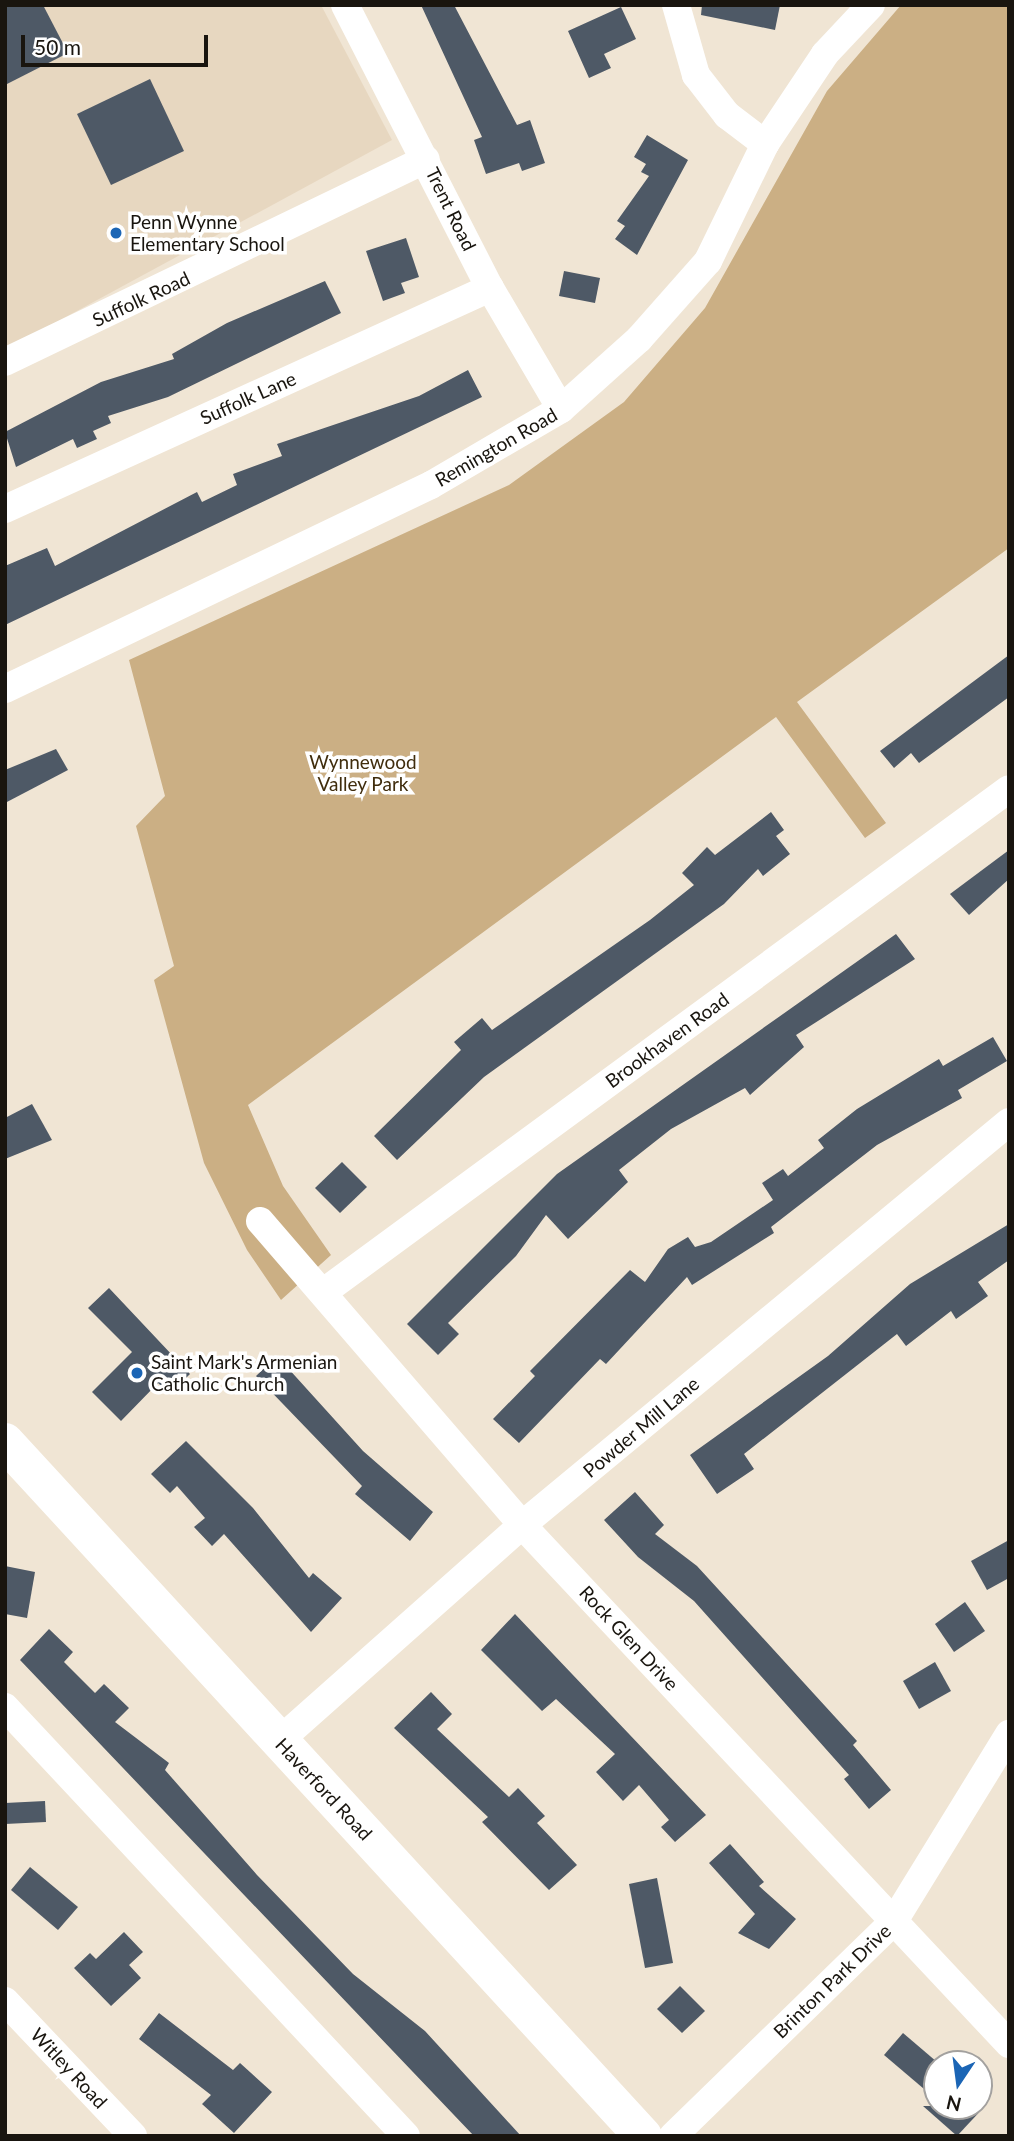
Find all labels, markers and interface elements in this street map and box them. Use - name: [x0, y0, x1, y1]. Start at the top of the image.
- scale bar: [24, 21, 212, 65]
- text: 50 m: [34, 34, 81, 59]
- street label: Trent Road: [421, 164, 481, 254]
- place label: Penn Wynne Elementary School: [130, 211, 285, 255]
- marker: Penn Wynne Elementary School: [108, 225, 124, 241]
- street label: Suffolk Road: [89, 266, 193, 332]
- street label: Suffolk Lane: [196, 367, 300, 429]
- street label: Remington Road: [431, 403, 561, 491]
- park label: Wynnewood Valley Park: [309, 751, 417, 795]
- street label: Brookhaven Road: [601, 988, 733, 1092]
- place label: Saint Mark's Armenian Catholic Church: [151, 1351, 338, 1395]
- marker: Saint Mark's Armenian Catholic Church: [129, 1365, 145, 1381]
- street label: Powder Mill Lane: [578, 1372, 704, 1482]
- street label: Rock Glen Drive: [575, 1581, 683, 1695]
- street label: Haverford Road: [271, 1733, 377, 1845]
- street label: Brinton Park Drive: [769, 1919, 895, 2043]
- street label: Witley Road: [26, 2023, 112, 2113]
- north arrow: [923, 2050, 993, 2120]
- text: N: [944, 2091, 963, 2117]

